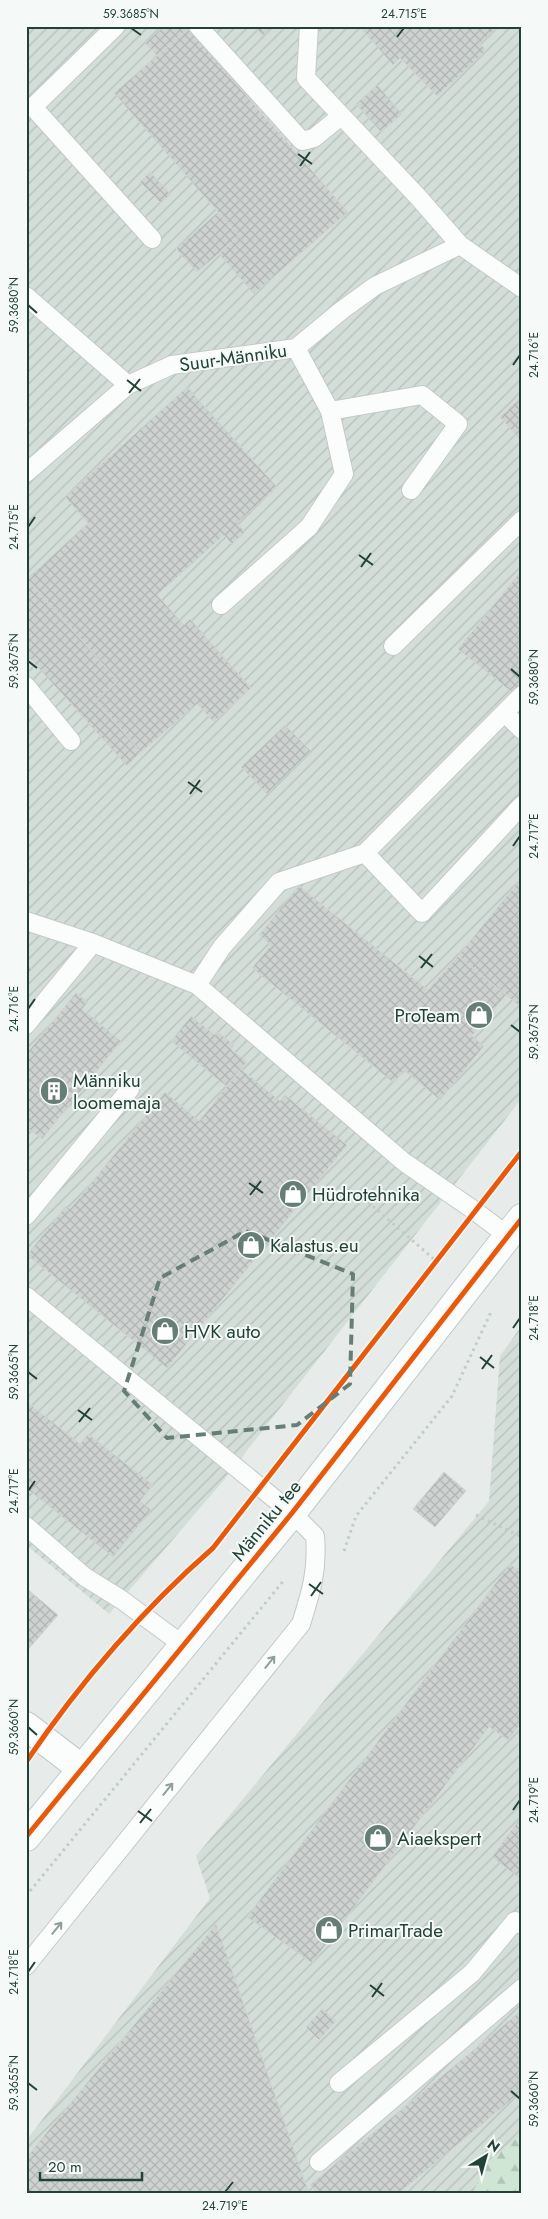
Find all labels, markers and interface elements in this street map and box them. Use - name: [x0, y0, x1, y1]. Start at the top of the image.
- text: 59.3685°N: [103, 5, 159, 23]
- text: 24.715°E: [381, 5, 427, 23]
- text: 59.3680°N: [5, 277, 23, 333]
- text: 24.716°E: [525, 332, 543, 378]
- street label: Suur-Männiku: [177, 337, 289, 378]
- text: 24.715°E: [5, 504, 23, 550]
- text: 59.3675°N: [5, 633, 23, 689]
- text: 59.3680°N: [525, 649, 543, 705]
- text: 24.717°E: [525, 813, 543, 859]
- text: 24.716°E: [5, 986, 23, 1032]
- shop icon: ProTeam: [464, 1000, 494, 1030]
- place label: ProTeam: [395, 1002, 460, 1029]
- text: 59.3675°N: [525, 1004, 543, 1060]
- place label: Männiku loomemaja: [73, 1067, 161, 1116]
- building icon: Männiku loomemaja: [39, 1076, 69, 1106]
- shop icon: Hüdrotehnika: [278, 1179, 308, 1209]
- place label: Hüdrotehnika: [312, 1181, 420, 1208]
- shop icon: Kalastus.eu: [236, 1230, 266, 1260]
- place label: Kalastus.eu: [270, 1232, 359, 1259]
- text: 24.718°E: [525, 1295, 543, 1341]
- shop icon: HVK auto: [150, 1316, 180, 1346]
- place label: HVK auto: [184, 1318, 261, 1345]
- text: 59.3665°N: [5, 1344, 23, 1400]
- text: 24.717°E: [5, 1468, 23, 1514]
- street label: Männiku tee: [225, 1474, 308, 1567]
- one-way arrow: [264, 1656, 275, 1669]
- text: 59.3660°N: [5, 1699, 23, 1755]
- text: 24.719°E: [525, 1777, 543, 1823]
- one-way arrow: [163, 1783, 174, 1796]
- shop icon: Aiaekspert: [363, 1823, 393, 1853]
- place label: Aiaekspert: [397, 1825, 482, 1852]
- shop icon: PrimarTrade: [314, 1915, 344, 1945]
- place label: PrimarTrade: [348, 1917, 443, 1944]
- one-way arrow: [51, 1922, 62, 1935]
- text: 24.718°E: [5, 1949, 23, 1995]
- text: 59.3655°N: [5, 2055, 23, 2111]
- text: 59.3660°N: [525, 2071, 543, 2127]
- north arrow: [460, 2132, 510, 2182]
- text: N: [483, 2134, 504, 2157]
- scale bar: [40, 2149, 142, 2181]
- text: 20 m: [48, 2156, 82, 2178]
- text: 24.719°E: [202, 2197, 248, 2215]

